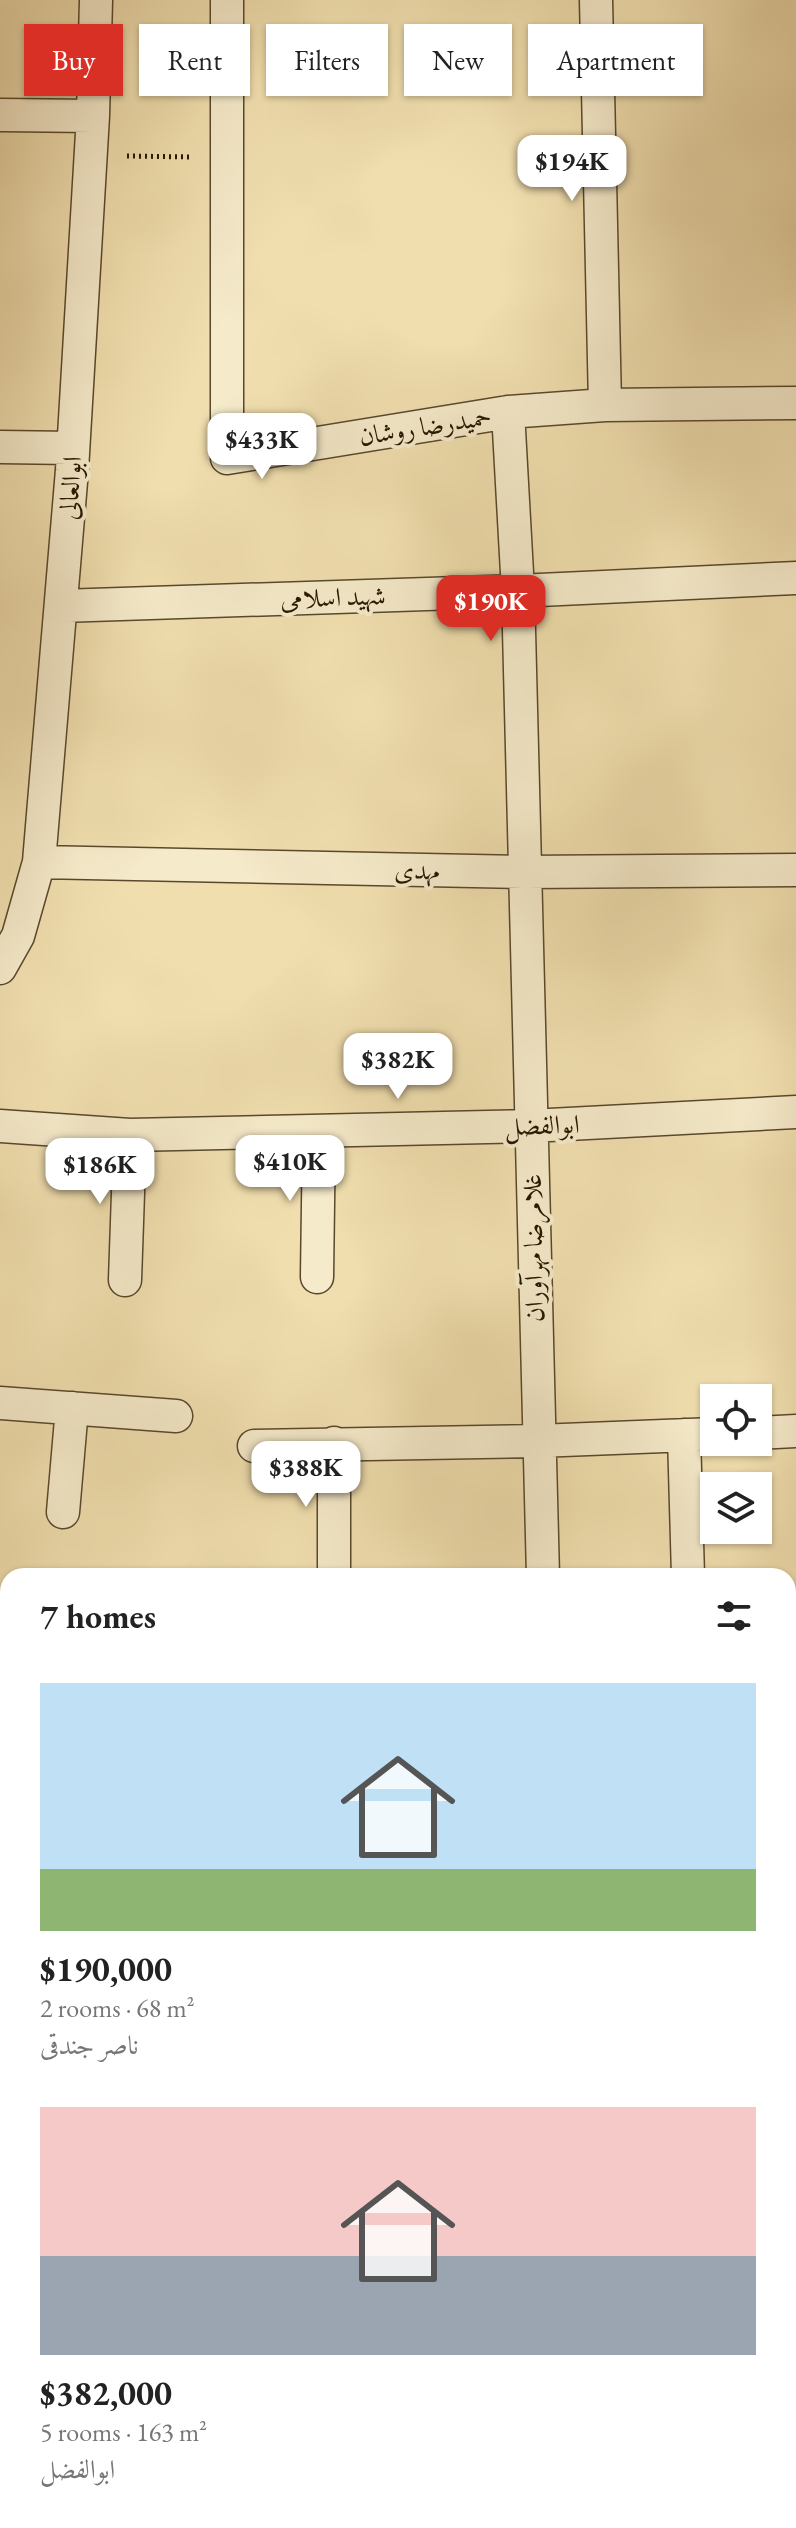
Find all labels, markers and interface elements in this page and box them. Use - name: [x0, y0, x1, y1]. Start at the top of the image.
- chip: Buy: [24, 24, 123, 96]
- chip: Rent: [139, 24, 250, 96]
- chip: Filters: [266, 24, 388, 96]
- chip: New: [404, 24, 512, 96]
- chip: Apartment: [528, 24, 703, 96]
- pin: $194K: [516, 135, 628, 203]
- text: $194K: [535, 144, 609, 178]
- street label: حمیدرضا روشان: [356, 399, 494, 453]
- pin: $433K: [206, 413, 318, 481]
- text: $433K: [225, 422, 299, 456]
- street label: ابوالعالی: [51, 455, 89, 521]
- pin: $190K: [435, 575, 547, 643]
- street label: شهید اسلامی: [280, 578, 386, 616]
- text: $190K: [454, 584, 528, 618]
- street label: مهدی: [394, 853, 440, 887]
- pin: $382K: [342, 1033, 454, 1101]
- text: $382K: [361, 1042, 435, 1076]
- street label: ابوالفضل: [504, 1107, 580, 1144]
- pin: $410K: [234, 1135, 346, 1203]
- pin: $186K: [44, 1138, 156, 1206]
- text: $410K: [253, 1144, 327, 1178]
- text: $186K: [63, 1147, 137, 1181]
- street label: غلامرضا مهرآوران: [515, 1174, 552, 1322]
- map controls: [700, 1384, 772, 1544]
- button: locate: [700, 1384, 772, 1456]
- pin: $388K: [250, 1441, 362, 1509]
- text: $388K: [269, 1450, 343, 1484]
- button: layers: [700, 1472, 772, 1544]
- text: 7 homes: [40, 1594, 156, 1638]
- icon: filters: [712, 1594, 756, 1638]
- icon: home: [326, 1735, 470, 1879]
- text: $190,000: [40, 1947, 172, 1991]
- text: 2 rooms · 68 m²: [40, 1991, 195, 2025]
- text: ناصر جندقی: [40, 2028, 139, 2062]
- icon: home: [326, 2159, 470, 2303]
- text: $382,000: [40, 2371, 172, 2415]
- text: 5 rooms · 163 m²: [40, 2415, 207, 2449]
- text: ابوالفضل: [40, 2452, 115, 2486]

